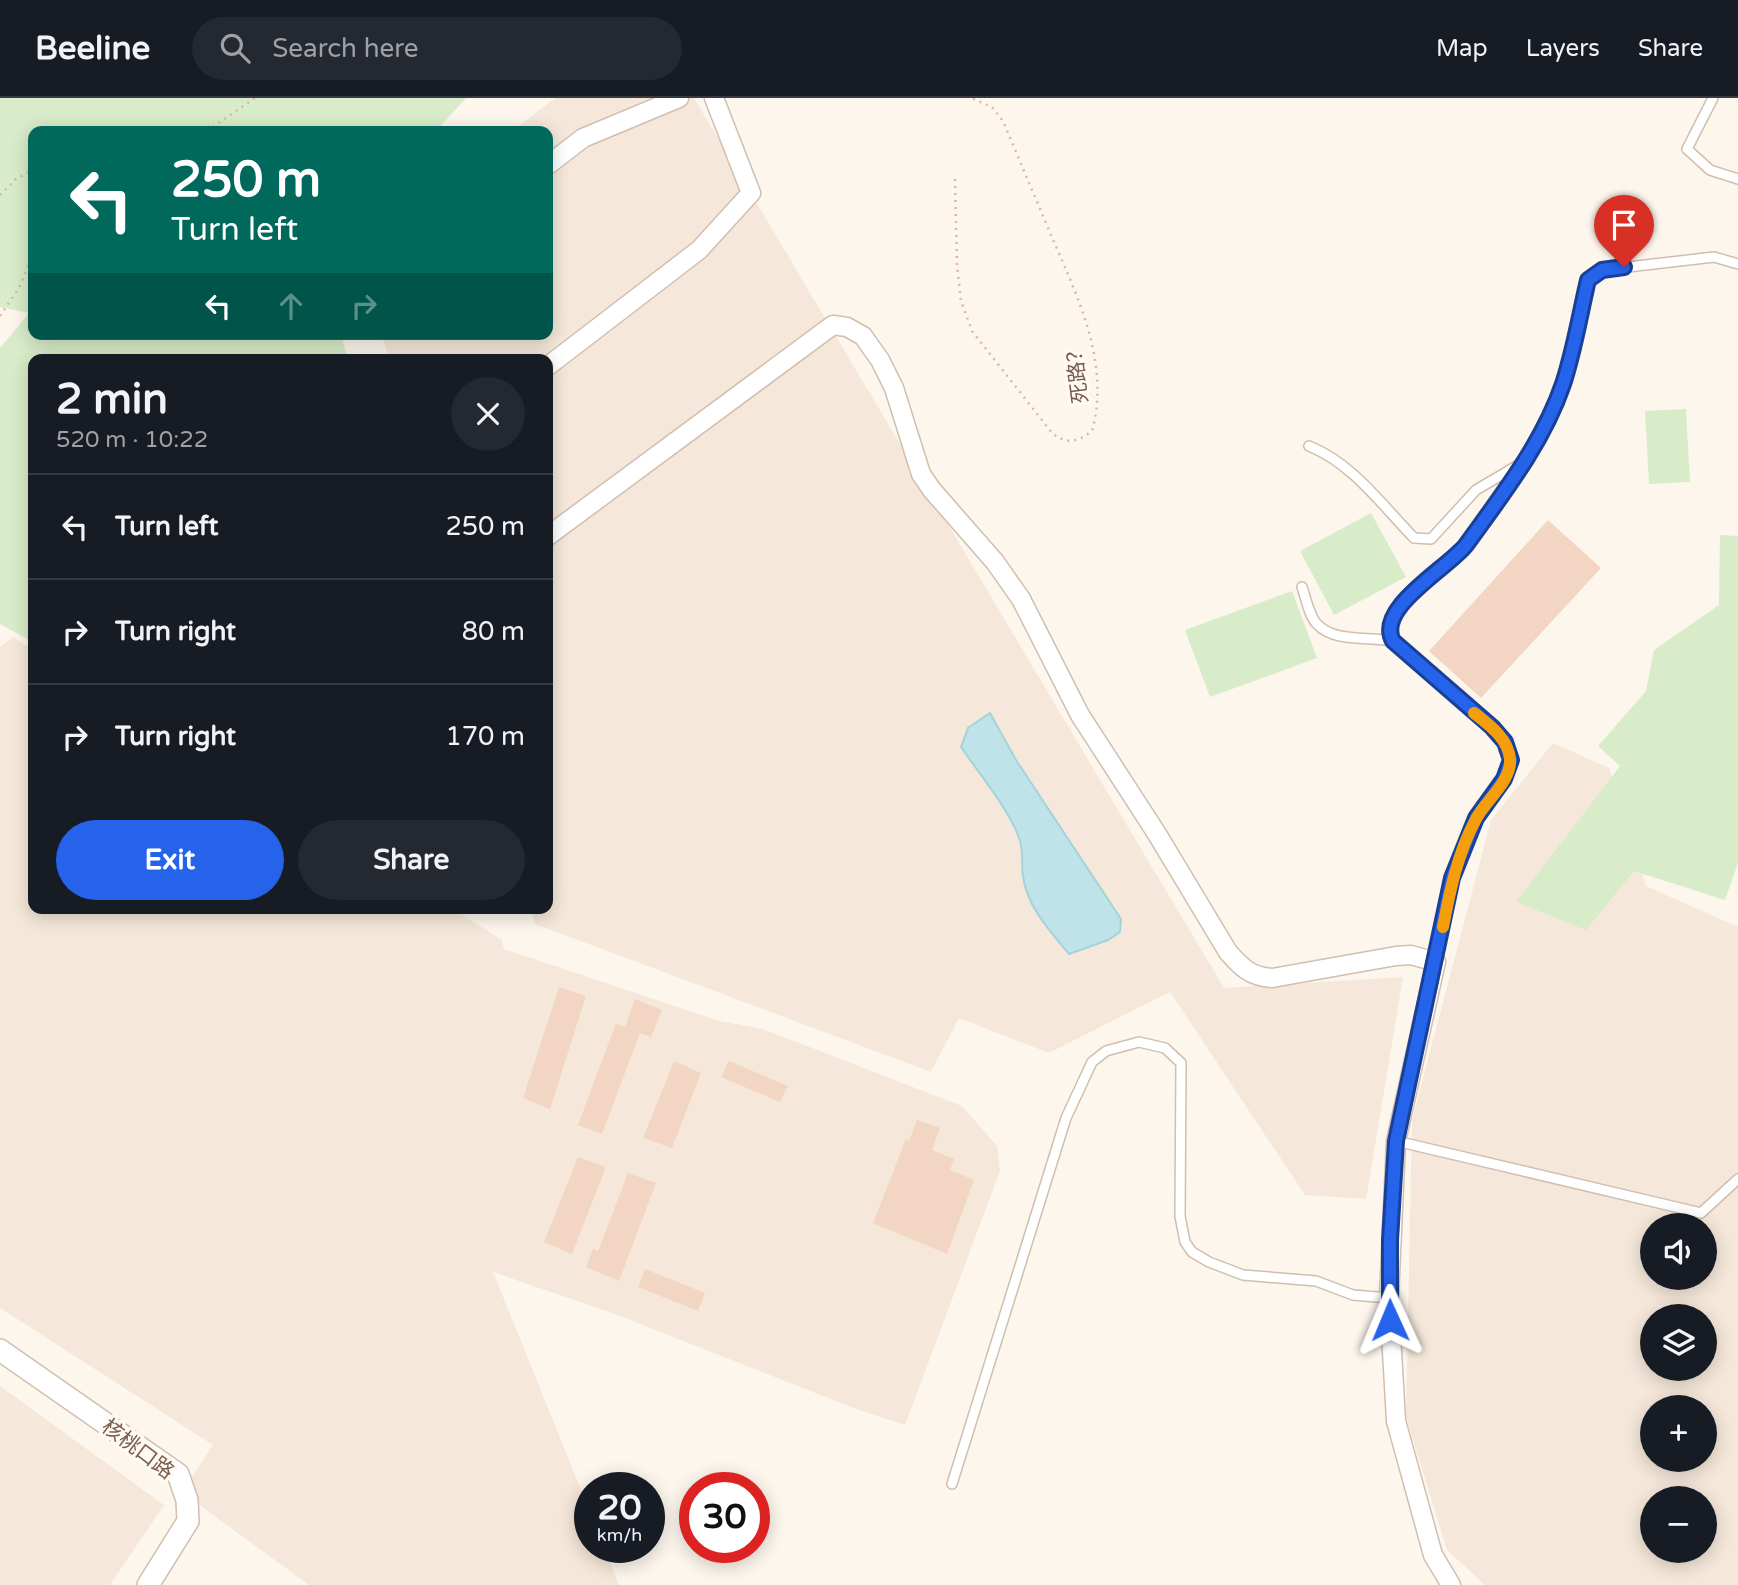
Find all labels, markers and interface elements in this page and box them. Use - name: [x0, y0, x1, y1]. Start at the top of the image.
- search box: [192, 17, 682, 80]
- text: Beeline: [35, 29, 150, 68]
- icon: search: [216, 29, 254, 67]
- text: Search here: [272, 33, 418, 64]
- text: Map: [1436, 34, 1488, 63]
- text: Layers: [1526, 34, 1600, 63]
- text: Share: [1638, 34, 1703, 63]
- text: 250 m: [171, 151, 321, 210]
- icon: left: [56, 154, 147, 245]
- pin: [1594, 195, 1654, 267]
- icon: arrive: [1605, 206, 1643, 244]
- text: Turn left: [171, 211, 298, 249]
- icon: left: [199, 287, 237, 325]
- icon: ahead: [272, 287, 310, 325]
- icon: right: [345, 287, 383, 325]
- street label: 死路？: [1061, 339, 1094, 405]
- text: 2 min: [56, 374, 168, 425]
- button: close: [451, 377, 525, 451]
- text: 520 m · 10:22: [56, 426, 208, 454]
- icon: left: [56, 508, 94, 546]
- text: Turn left: [115, 511, 218, 542]
- text: 250 m: [445, 511, 525, 542]
- icon: right: [56, 613, 94, 651]
- text: Turn right: [115, 616, 236, 647]
- text: 80 m: [462, 616, 525, 647]
- icon: right: [56, 718, 94, 756]
- text: Turn right: [115, 721, 236, 752]
- text: 170 m: [445, 721, 525, 752]
- button: Exit: [56, 820, 284, 900]
- button: Share: [298, 820, 525, 900]
- map controls: [1640, 1213, 1717, 1563]
- button: sound: [1640, 1213, 1717, 1290]
- position arrow: [1353, 1283, 1427, 1357]
- button: layers: [1640, 1304, 1717, 1381]
- button: +: [1640, 1395, 1717, 1472]
- street label: 核桃口路: [97, 1414, 179, 1485]
- speed limit sign: 30: [679, 1472, 770, 1563]
- button: −: [1640, 1486, 1717, 1563]
- text: 20: [598, 1487, 641, 1529]
- text: km/h: [597, 1524, 642, 1546]

